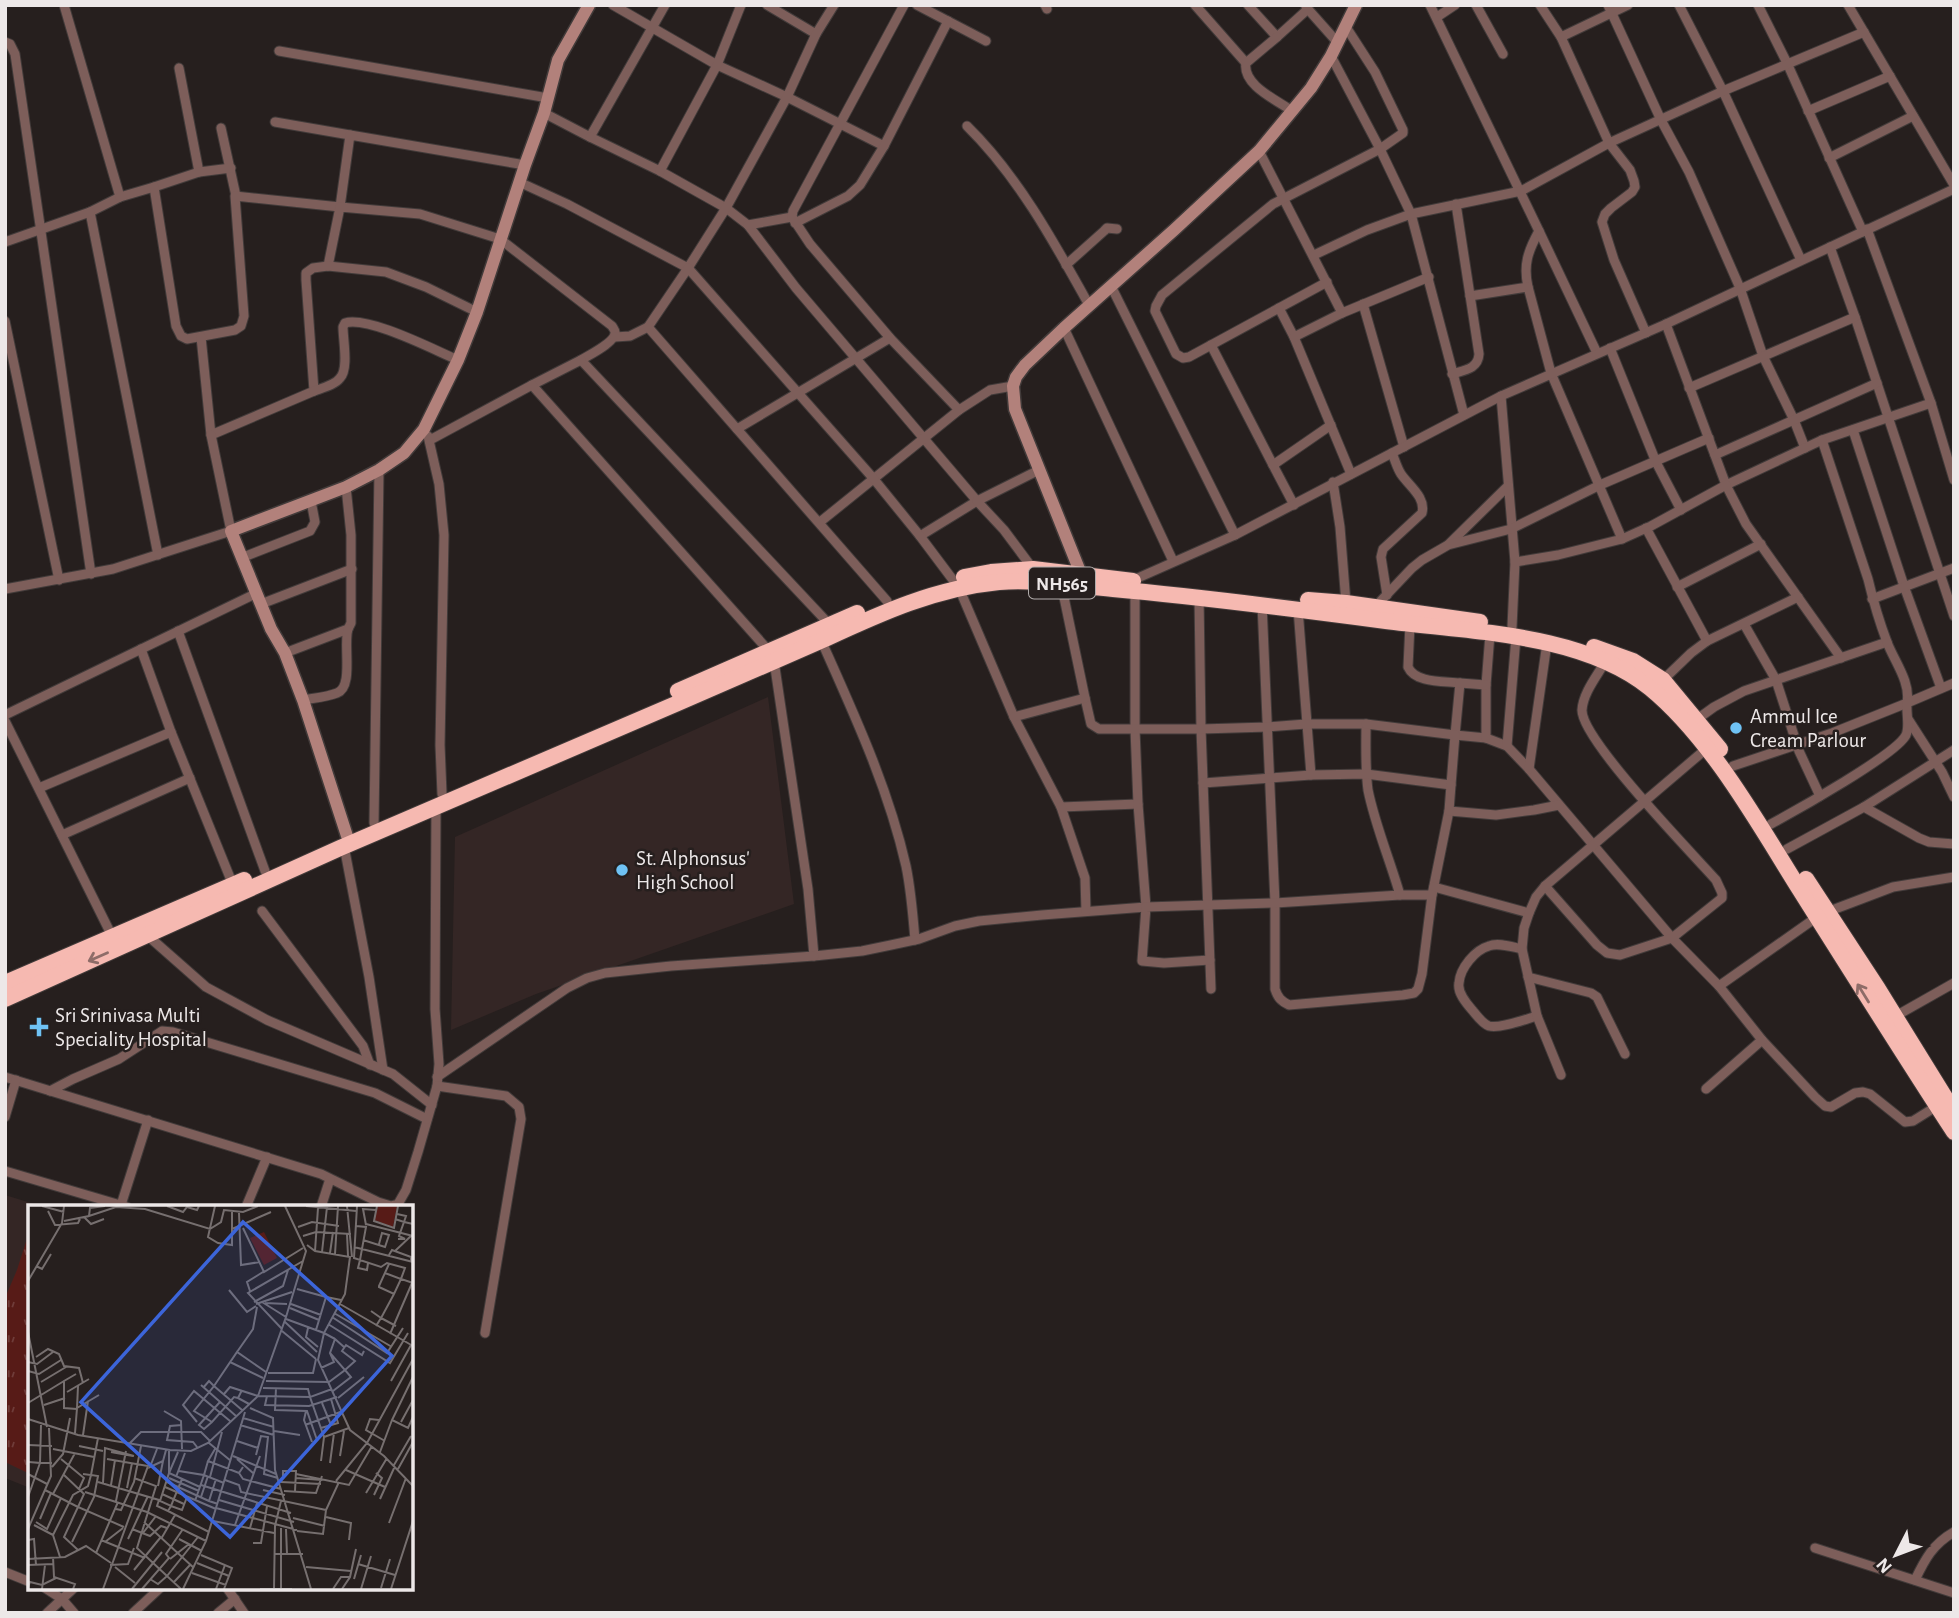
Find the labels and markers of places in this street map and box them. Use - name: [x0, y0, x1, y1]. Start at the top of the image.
- place label: Ammul Ice Cream Parlour: [1750, 706, 1866, 751]
- marker: Ammul Ice Cream Parlour: [1728, 720, 1744, 736]
- place label: St. Alphonsus' High School: [636, 848, 750, 893]
- marker: St. Alphonsus' High School: [614, 862, 630, 878]
- place label: Sri Srinivasa Multi Speciality Hospital: [55, 1005, 207, 1050]
- marker: Sri Srinivasa Multi Speciality Hospital: [29, 1017, 49, 1037]

